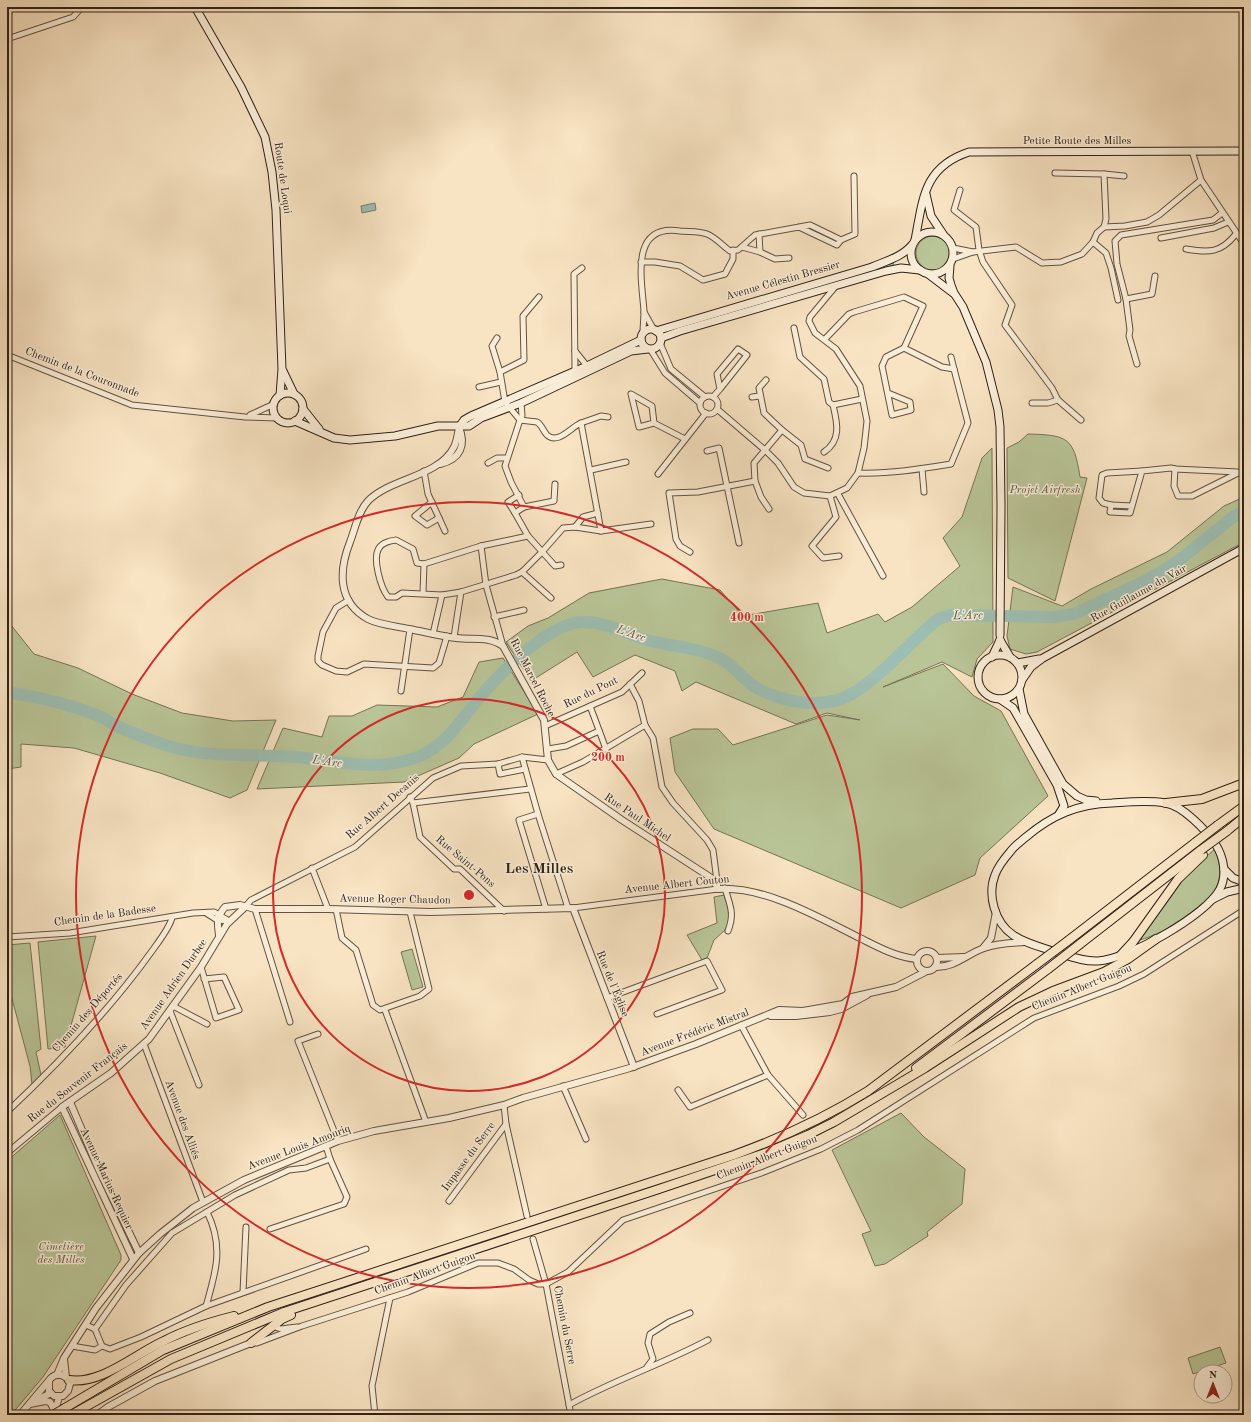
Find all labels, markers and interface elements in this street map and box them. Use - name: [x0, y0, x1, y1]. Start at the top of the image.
- street label: Petite Route des Milles: [1023, 136, 1132, 147]
- street label: Route de Loqui: [272, 141, 292, 215]
- street label: Avenue Célestin Bressier: [725, 259, 842, 303]
- street label: Chemin de la Couronnade: [23, 346, 141, 400]
- park label: Projet Airfresh: [1008, 485, 1081, 496]
- street label: Rue Guillaume du Vair: [1089, 563, 1189, 625]
- water label: L'Arc: [952, 610, 983, 622]
- text: 400 m: [730, 612, 764, 624]
- water label: L'Arc: [614, 623, 647, 645]
- street label: Rue Marcel Roche: [508, 637, 556, 719]
- street label: Rue du Pont: [562, 675, 620, 711]
- text: 200 m: [591, 752, 625, 764]
- water label: L'Arc: [310, 754, 343, 770]
- street label: Rue Albert Decanis: [344, 772, 422, 842]
- street label: Rue Paul Michel: [602, 792, 672, 844]
- street label: Rue Saint-Pons: [433, 834, 497, 890]
- district label: Les Milles: [505, 862, 573, 877]
- street label: Avenue Albert Couton: [624, 874, 730, 896]
- centre of rings: [462, 888, 476, 902]
- street label: Avenue Roger Chaudon: [339, 894, 451, 906]
- street label: Chemin de la Badesse: [53, 903, 157, 929]
- street label: Avenue Adrien Durbec: [138, 937, 210, 1032]
- street label: Rue de l'Église: [594, 948, 632, 1019]
- street label: Chemin Albert Guigou: [1030, 963, 1134, 1013]
- street label: Chemin des Déportés: [51, 971, 125, 1055]
- street label: Avenue Frédéric Mistral: [639, 1007, 751, 1059]
- street label: Rue du Souvenir Français: [26, 1041, 130, 1125]
- street label: Avenue des Alliés: [162, 1079, 202, 1161]
- street label: Impasse du Serre: [440, 1120, 498, 1194]
- street label: Avenue Louis Amouriq: [246, 1123, 352, 1173]
- street label: Avenue Marius Requier: [78, 1126, 135, 1232]
- street label: Chemin Albert Guigou: [715, 1134, 819, 1182]
- park label: Cimetière des Milles: [37, 1242, 85, 1266]
- street label: Chemin Albert Guigou: [373, 1251, 477, 1297]
- street label: Chemin du Serre: [551, 1285, 577, 1365]
- north arrow: [1193, 1364, 1233, 1404]
- text: N: [1209, 1370, 1218, 1381]

